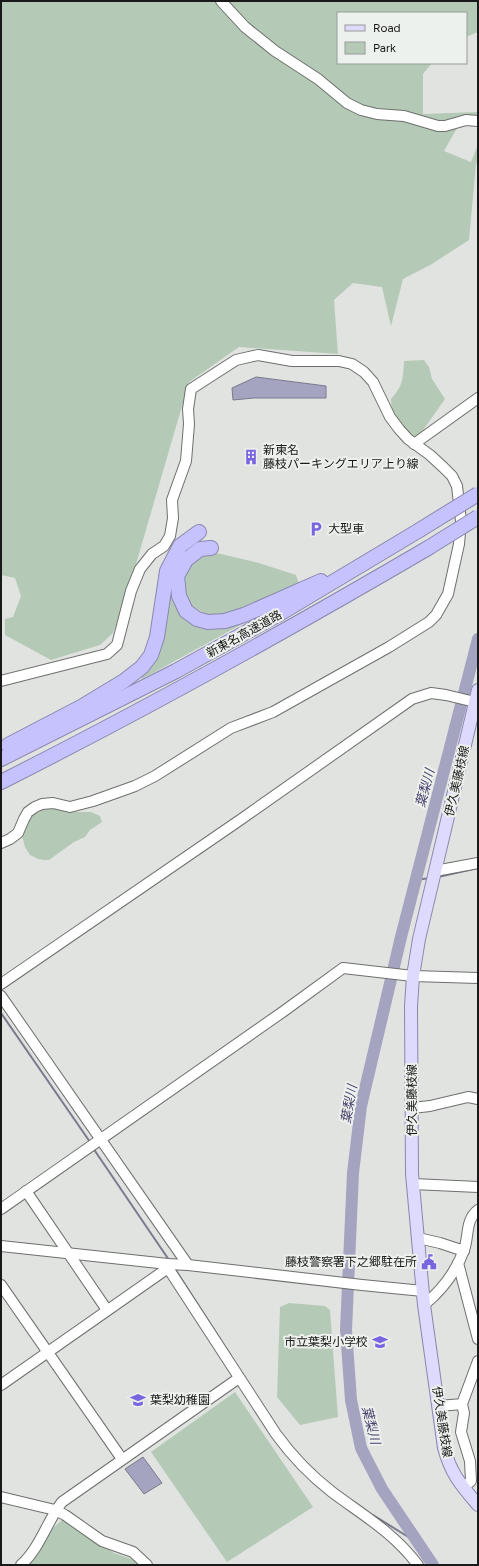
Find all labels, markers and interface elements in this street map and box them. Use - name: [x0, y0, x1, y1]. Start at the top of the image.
- legend: [337, 12, 467, 64]
- text: Road: [373, 21, 401, 35]
- text: Park: [373, 41, 396, 55]
- place label: 新東名 藤枝パーキングエリア上り線: [263, 443, 419, 471]
- building icon: 新東名 藤枝パーキングエリア上り線: [242, 448, 260, 466]
- parking icon: 大型車: [307, 520, 325, 538]
- place label: 大型車: [328, 522, 364, 536]
- street label: 新東名高速道路: [204, 608, 284, 660]
- street label: 伊久美藤枝線: [442, 744, 472, 818]
- water label: 葉梨川: [413, 765, 438, 809]
- street label: 伊久美藤枝線: [405, 1064, 419, 1136]
- water label: 葉梨川: [338, 1082, 360, 1125]
- public building icon: 藤枝警察署下之郷駐在所: [420, 1253, 438, 1271]
- place label: 藤枝警察署下之郷駐在所: [285, 1255, 417, 1269]
- school or university icon: 市立葉梨小学校: [371, 1333, 389, 1351]
- place label: 市立葉梨小学校: [284, 1335, 368, 1349]
- street label: 伊久美藤枝線: [429, 1385, 455, 1459]
- school or university icon: 葉梨幼稚園: [129, 1391, 147, 1409]
- place label: 葉梨幼稚園: [150, 1393, 210, 1407]
- water label: 葉梨川: [359, 1404, 383, 1448]

